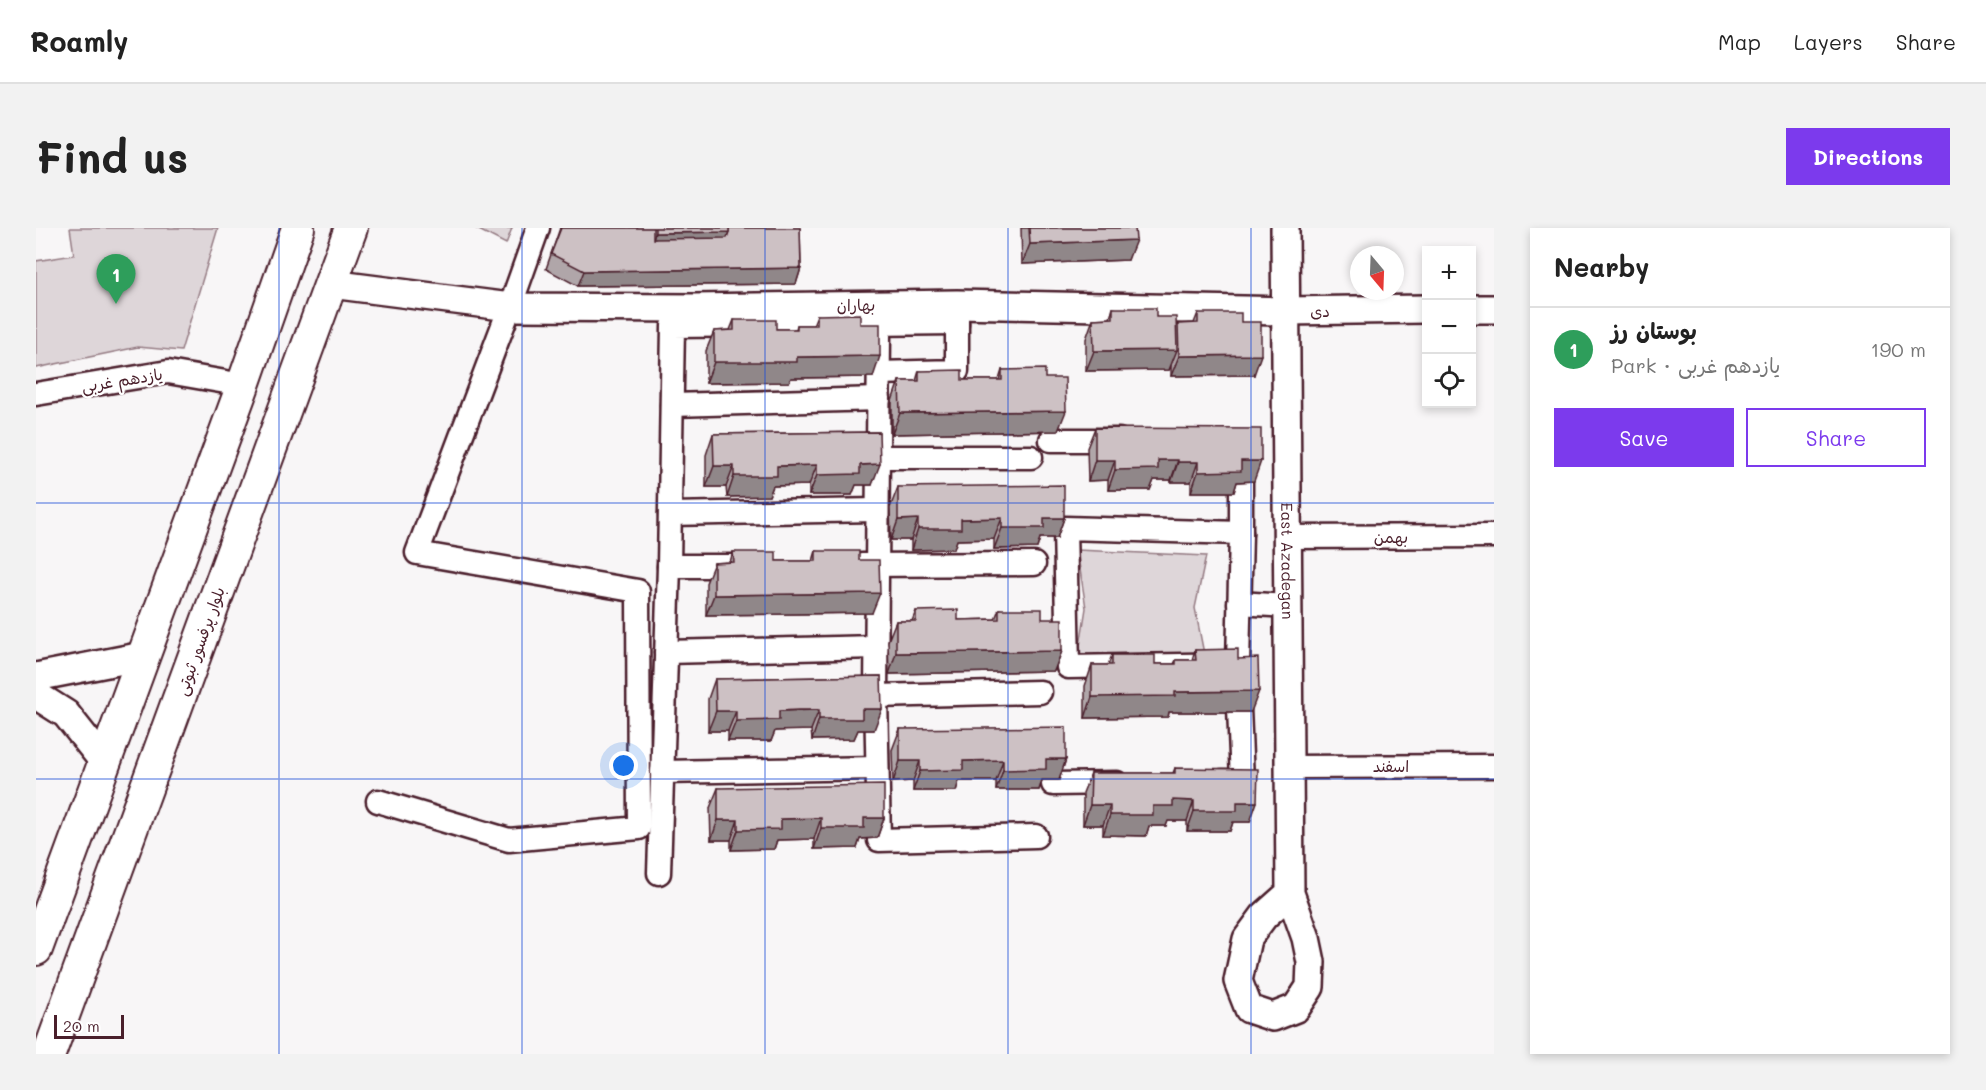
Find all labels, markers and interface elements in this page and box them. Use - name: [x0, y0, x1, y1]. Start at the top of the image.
- text: Roamly: [30, 23, 129, 59]
- text: Map: [1718, 28, 1761, 55]
- text: Layers: [1794, 28, 1863, 55]
- text: Share: [1896, 28, 1956, 55]
- button: Directions: [1786, 128, 1950, 185]
- text: Find us: [36, 129, 188, 184]
- north arrow: [1350, 246, 1404, 300]
- map controls: [1422, 246, 1476, 408]
- button: +: [1422, 246, 1476, 300]
- text: Nearby: [1554, 250, 1649, 284]
- pin: 1: [96, 254, 136, 304]
- street label: بهاران: [837, 294, 875, 315]
- street label: دی: [1310, 300, 1330, 321]
- button: −: [1422, 300, 1476, 354]
- text: بوستان رز: [1611, 316, 1697, 345]
- text: 1: [1569, 336, 1578, 362]
- text: 190 m: [1871, 336, 1926, 362]
- text: Park · یازدهم غربی: [1611, 352, 1780, 378]
- button: locate: [1422, 354, 1476, 408]
- street label: یازدهم غربی: [80, 363, 164, 399]
- button: Save: [1554, 408, 1734, 467]
- button: Share: [1746, 408, 1926, 467]
- street label: East Azadegan: [1277, 502, 1299, 620]
- street label: بهمن: [1374, 526, 1408, 547]
- street label: بلوار پرفسور ثبوتی: [170, 584, 230, 698]
- your location: [609, 751, 638, 780]
- street label: اسفند: [1373, 755, 1409, 776]
- scale bar: [54, 1012, 124, 1040]
- text: 20 m: [63, 1015, 100, 1036]

